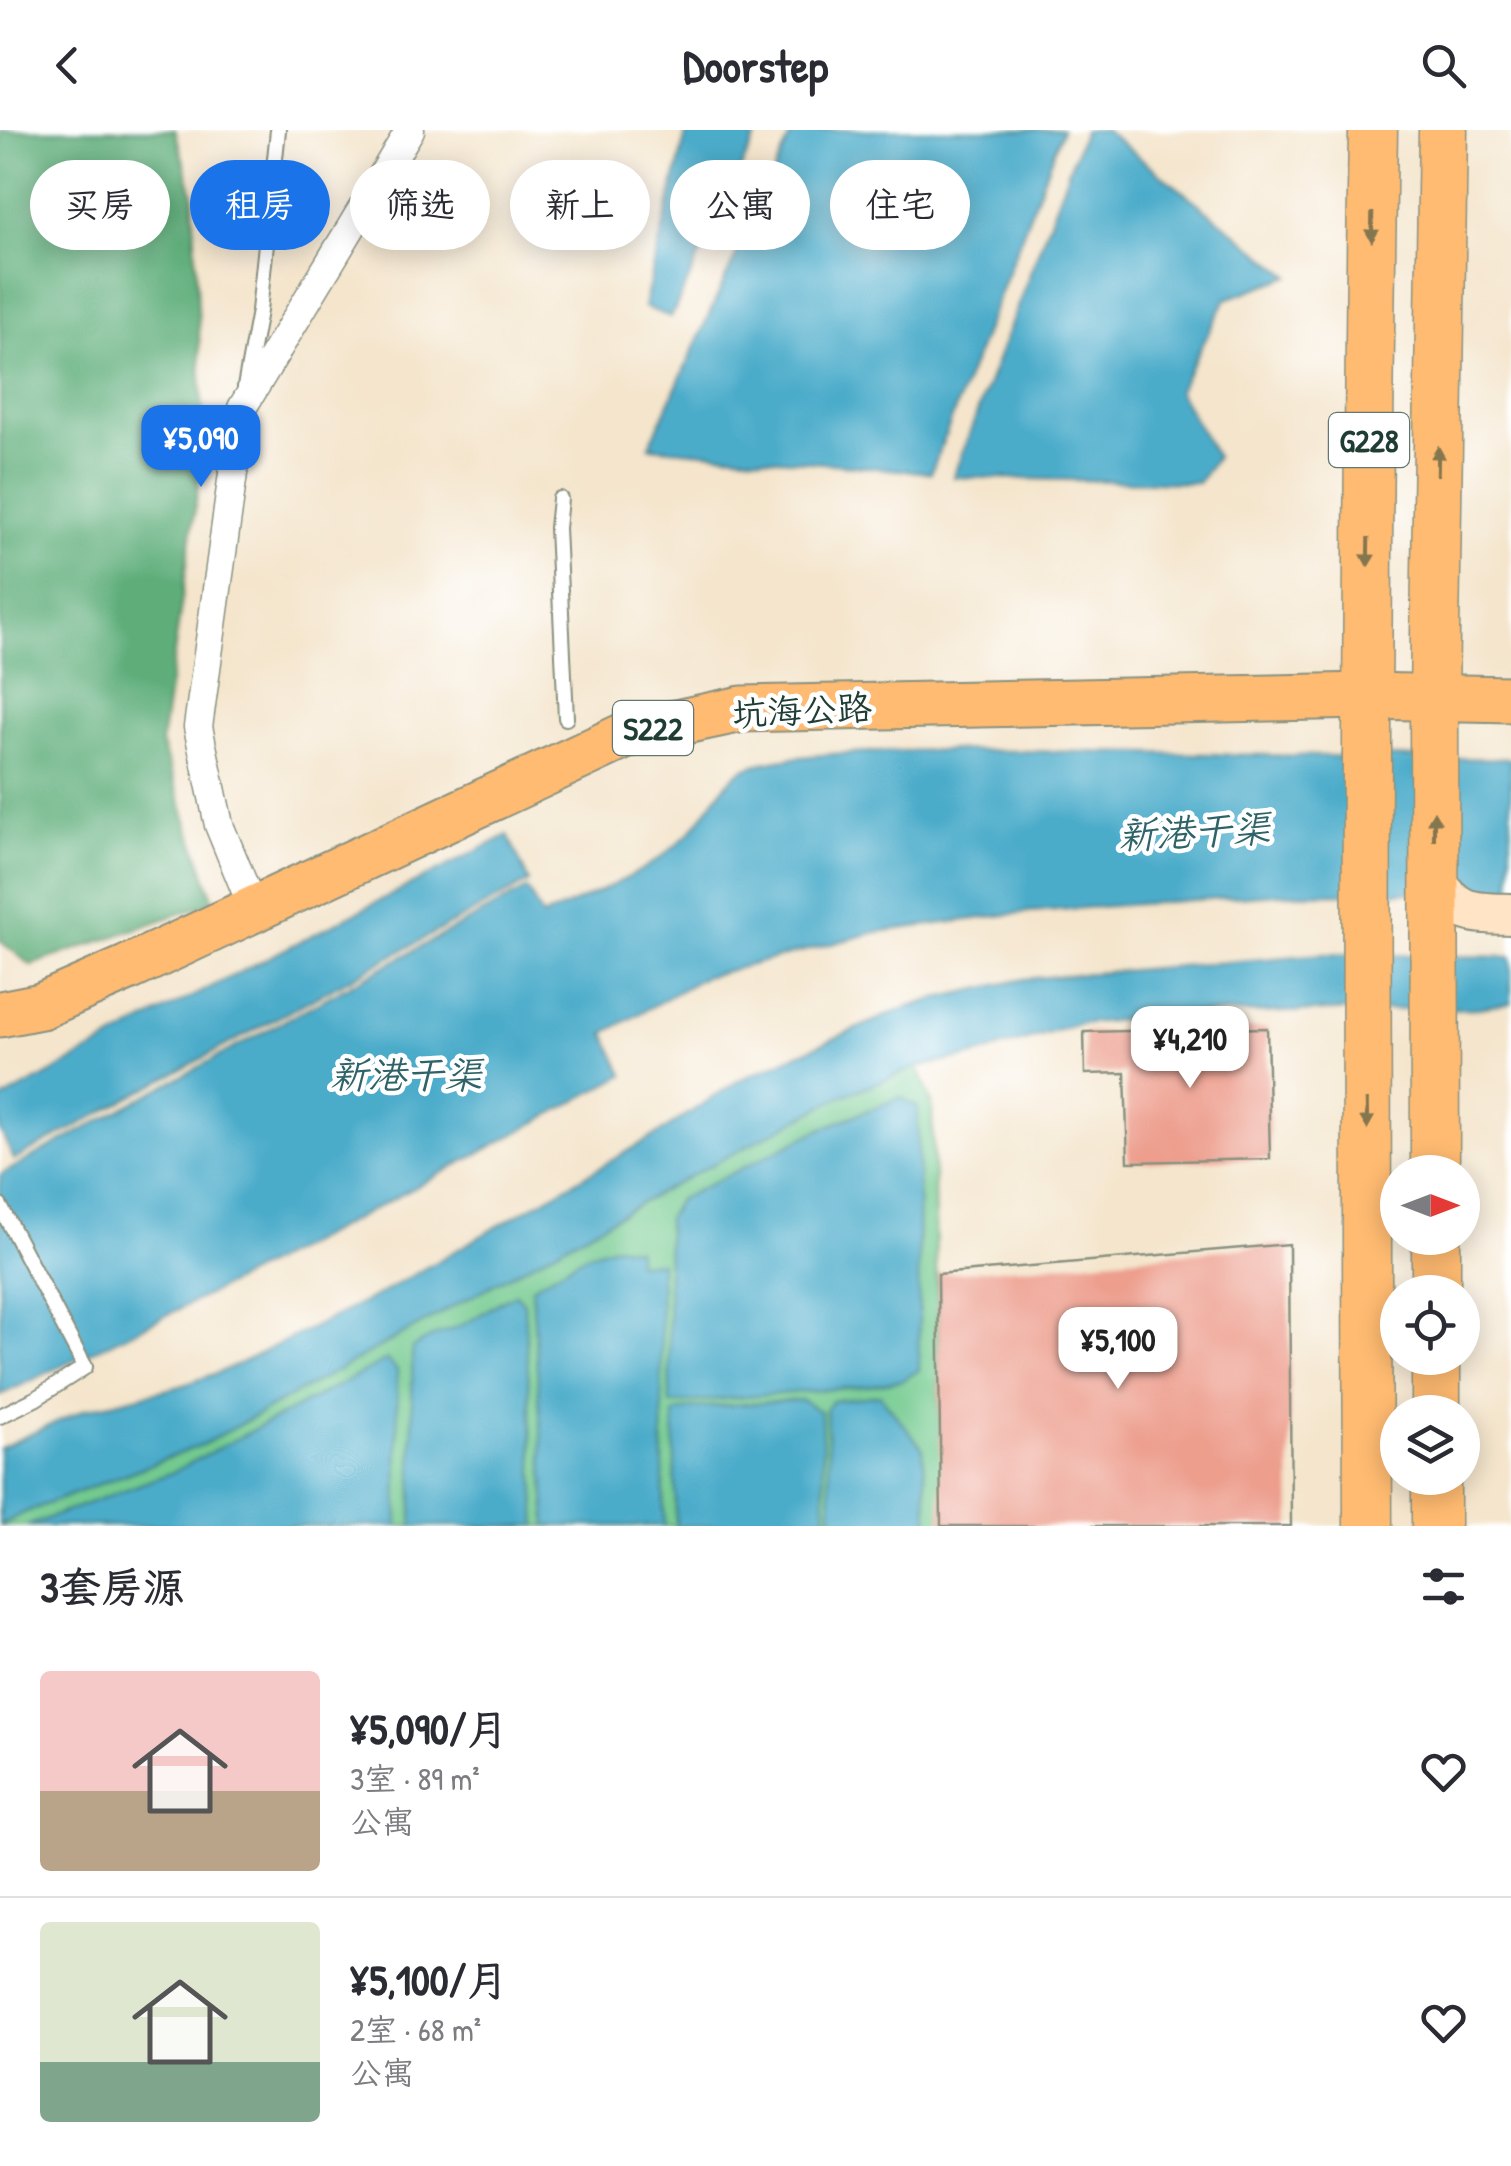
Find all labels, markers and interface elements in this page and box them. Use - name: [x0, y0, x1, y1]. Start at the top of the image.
- text: Doorstep: [683, 35, 828, 96]
- icon: back: [40, 38, 95, 93]
- icon: search: [1416, 38, 1471, 93]
- chip: 买房: [30, 160, 170, 250]
- chip: 租房: [190, 160, 330, 250]
- chip: 筛选: [350, 160, 490, 250]
- chip: 新上: [510, 160, 650, 250]
- chip: 公寓: [670, 160, 810, 250]
- chip: 住宅: [830, 160, 970, 250]
- one-way arrow: [1363, 212, 1379, 244]
- pin: ¥5,090: [120, 405, 282, 490]
- road number: G228: [1329, 413, 1409, 467]
- text: ¥5,090: [163, 416, 239, 459]
- one-way arrow: [1430, 445, 1446, 477]
- one-way arrow: [1359, 537, 1375, 569]
- street label: 坑海公路: [731, 683, 873, 737]
- road number: S222: [613, 701, 693, 755]
- water label: 新港干渠: [1117, 801, 1274, 861]
- one-way arrow: [1426, 809, 1442, 841]
- pin: ¥4,210: [1109, 1006, 1271, 1091]
- text: ¥4,210: [1153, 1017, 1227, 1060]
- water label: 新港干渠: [330, 1048, 485, 1100]
- one-way arrow: [1359, 1099, 1375, 1131]
- north arrow: [1380, 1155, 1480, 1255]
- map controls: [1380, 1155, 1480, 1495]
- button: locate: [1380, 1275, 1480, 1375]
- pin: ¥5,100: [1037, 1307, 1199, 1392]
- text: ¥5,100: [1080, 1318, 1156, 1361]
- button: layers: [1380, 1395, 1480, 1495]
- text: 3套房源: [40, 1558, 185, 1615]
- icon: filters: [1416, 1559, 1471, 1614]
- text: ¥5,090/月: [350, 1700, 509, 1757]
- icon: home: [120, 1711, 240, 1831]
- icon: heart: [1416, 1744, 1471, 1799]
- text: 3室 · 89 m²: [350, 1757, 480, 1800]
- text: 公寓: [350, 1800, 414, 1843]
- text: ¥5,100/月: [350, 1951, 508, 2008]
- icon: home: [120, 1962, 240, 2082]
- icon: heart: [1416, 1995, 1471, 2050]
- text: 2室 · 68 m²: [350, 2008, 481, 2051]
- text: 公寓: [350, 2051, 414, 2094]

